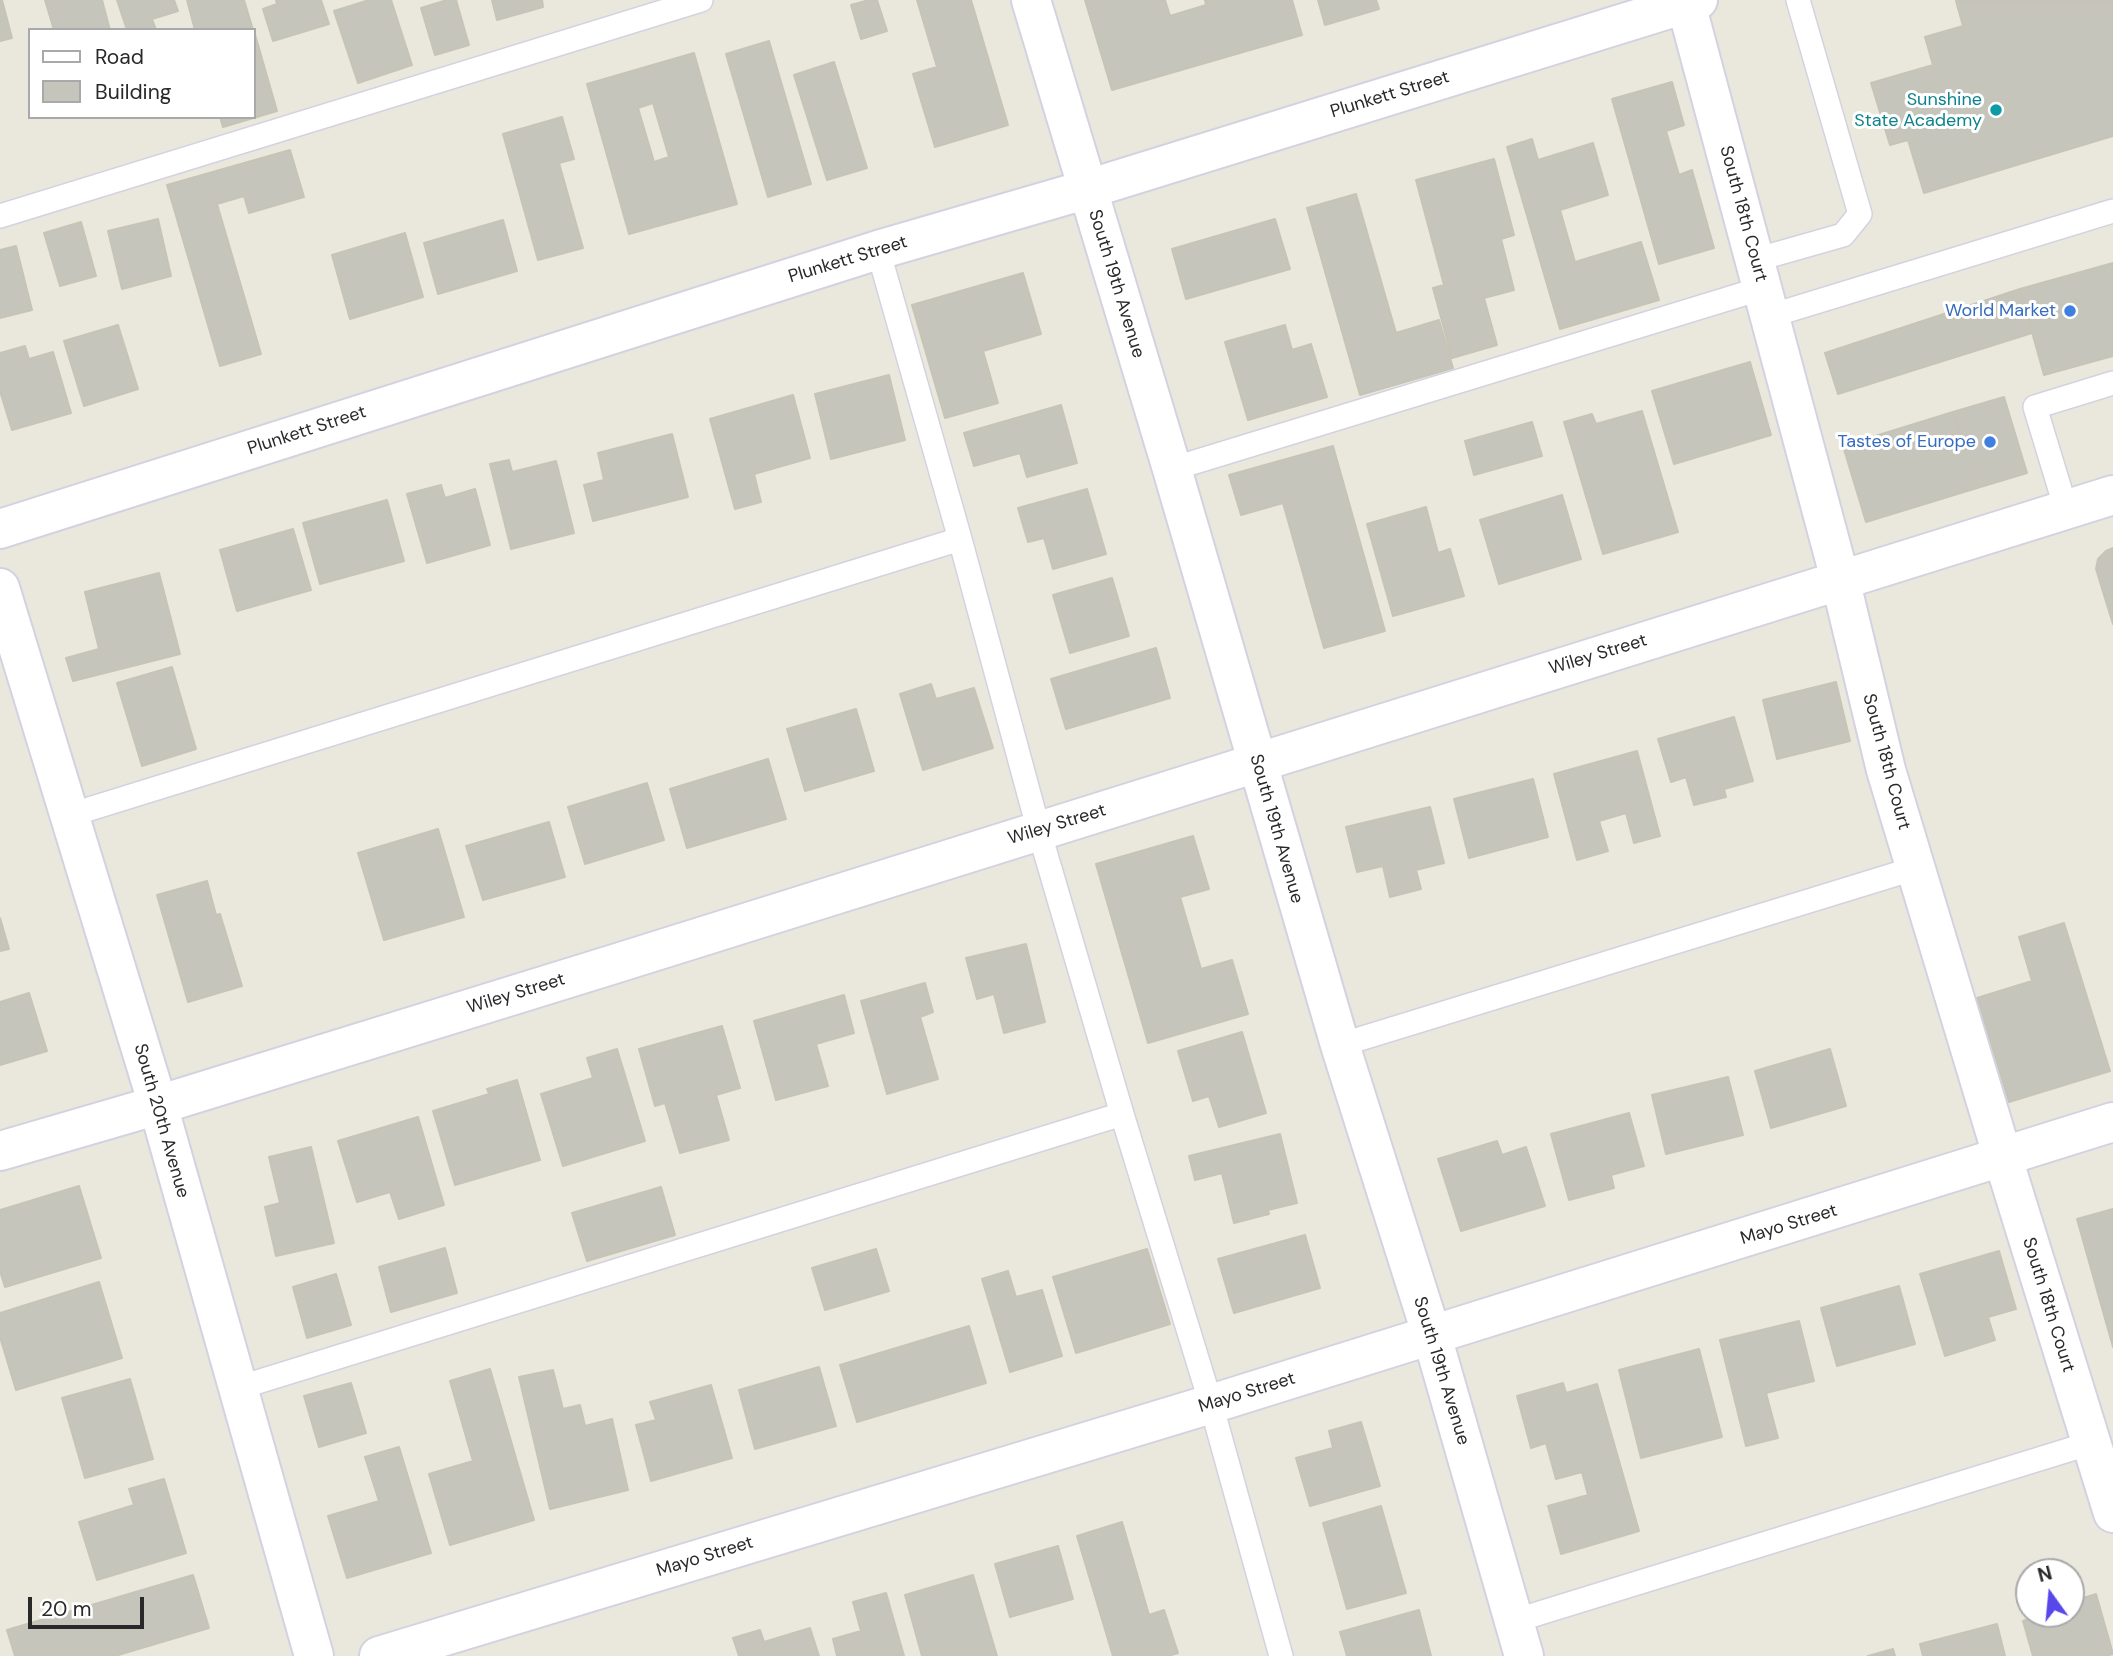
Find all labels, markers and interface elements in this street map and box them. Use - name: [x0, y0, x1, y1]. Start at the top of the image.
- legend: [28, 28, 256, 119]
- text: Road: [95, 43, 144, 71]
- street label: Plunkett Street: [1328, 67, 1452, 123]
- text: Building: [95, 78, 171, 106]
- place label: Sunshine State Academy: [1854, 89, 1982, 132]
- marker: Sunshine State Academy: [1988, 102, 2004, 118]
- street label: South 18th Court: [1714, 144, 1772, 284]
- street label: South 19th Avenue: [1083, 207, 1149, 361]
- street label: Plunkett Street: [786, 232, 910, 288]
- place label: World Market: [1945, 300, 2056, 322]
- marker: World Market: [2062, 303, 2078, 319]
- street label: Plunkett Street: [245, 402, 369, 460]
- place label: Tastes of Europe: [1837, 431, 1976, 453]
- marker: Tastes of Europe: [1982, 434, 1998, 450]
- street label: Wiley Street: [1546, 630, 1650, 680]
- street label: South 18th Court: [1857, 692, 1915, 832]
- street label: South 19th Avenue: [1244, 752, 1308, 906]
- street label: Wiley Street: [1005, 800, 1109, 850]
- street label: Wiley Street: [464, 969, 568, 1019]
- street label: South 20th Avenue: [129, 1041, 193, 1201]
- street label: Mayo Street: [1738, 1200, 1840, 1250]
- street label: South 18th Court: [2017, 1235, 2079, 1375]
- street label: South 19th Avenue: [1408, 1294, 1474, 1448]
- street label: Mayo Street: [1196, 1368, 1298, 1418]
- street label: Mayo Street: [654, 1532, 756, 1582]
- north arrow: [2015, 1558, 2085, 1628]
- text: N: [2035, 1560, 2055, 1588]
- scale bar: [32, 1582, 147, 1626]
- text: 20 m: [41, 1595, 92, 1623]

